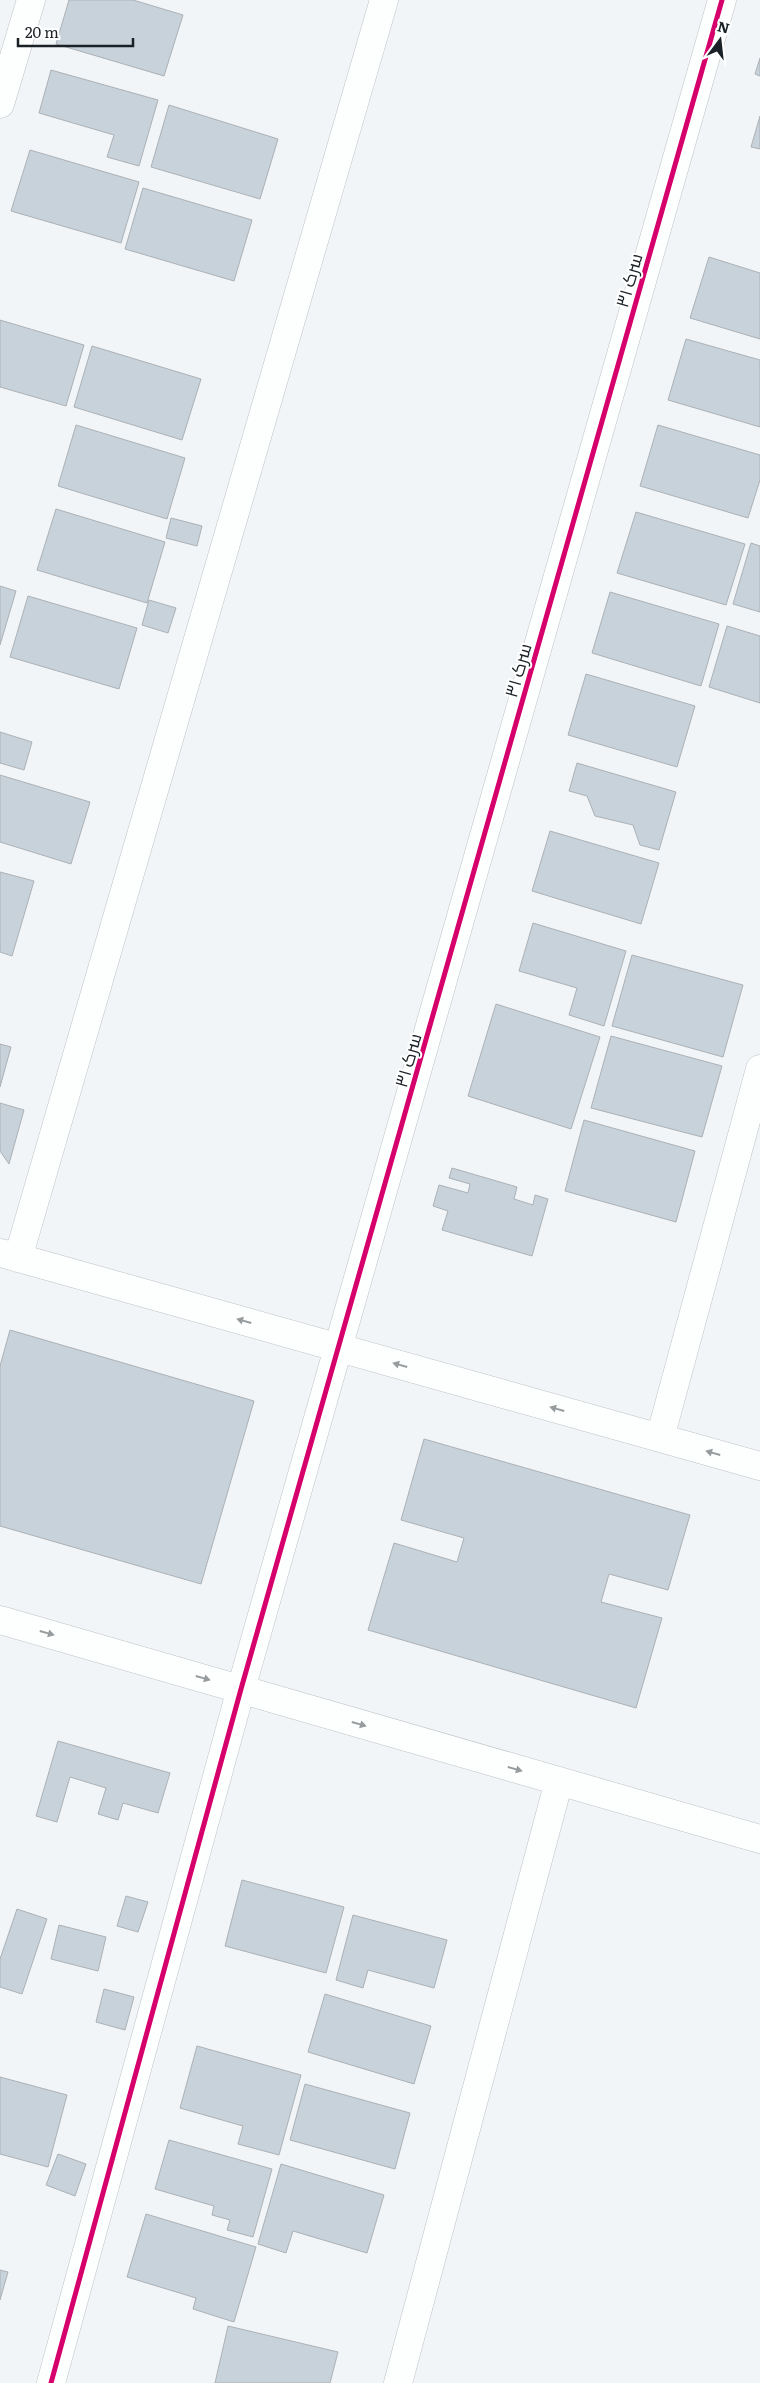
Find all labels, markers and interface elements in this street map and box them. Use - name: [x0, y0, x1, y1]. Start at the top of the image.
- scale bar: [18, 15, 132, 47]
- north arrow: [695, 15, 745, 65]
- text: N: [715, 15, 732, 38]
- text: 20 m: [25, 20, 59, 43]
- street label: سرک ۳۱: [607, 250, 649, 310]
- street label: سرک ۳۱: [496, 640, 538, 700]
- street label: سرک ۳۱: [386, 1030, 428, 1090]
- one-way arrow: [236, 1317, 251, 1325]
- one-way arrow: [393, 1360, 408, 1368]
- one-way arrow: [549, 1405, 564, 1413]
- one-way arrow: [706, 1449, 721, 1457]
- one-way arrow: [39, 1630, 54, 1638]
- one-way arrow: [196, 1675, 211, 1683]
- one-way arrow: [352, 1720, 367, 1728]
- one-way arrow: [508, 1765, 523, 1773]

